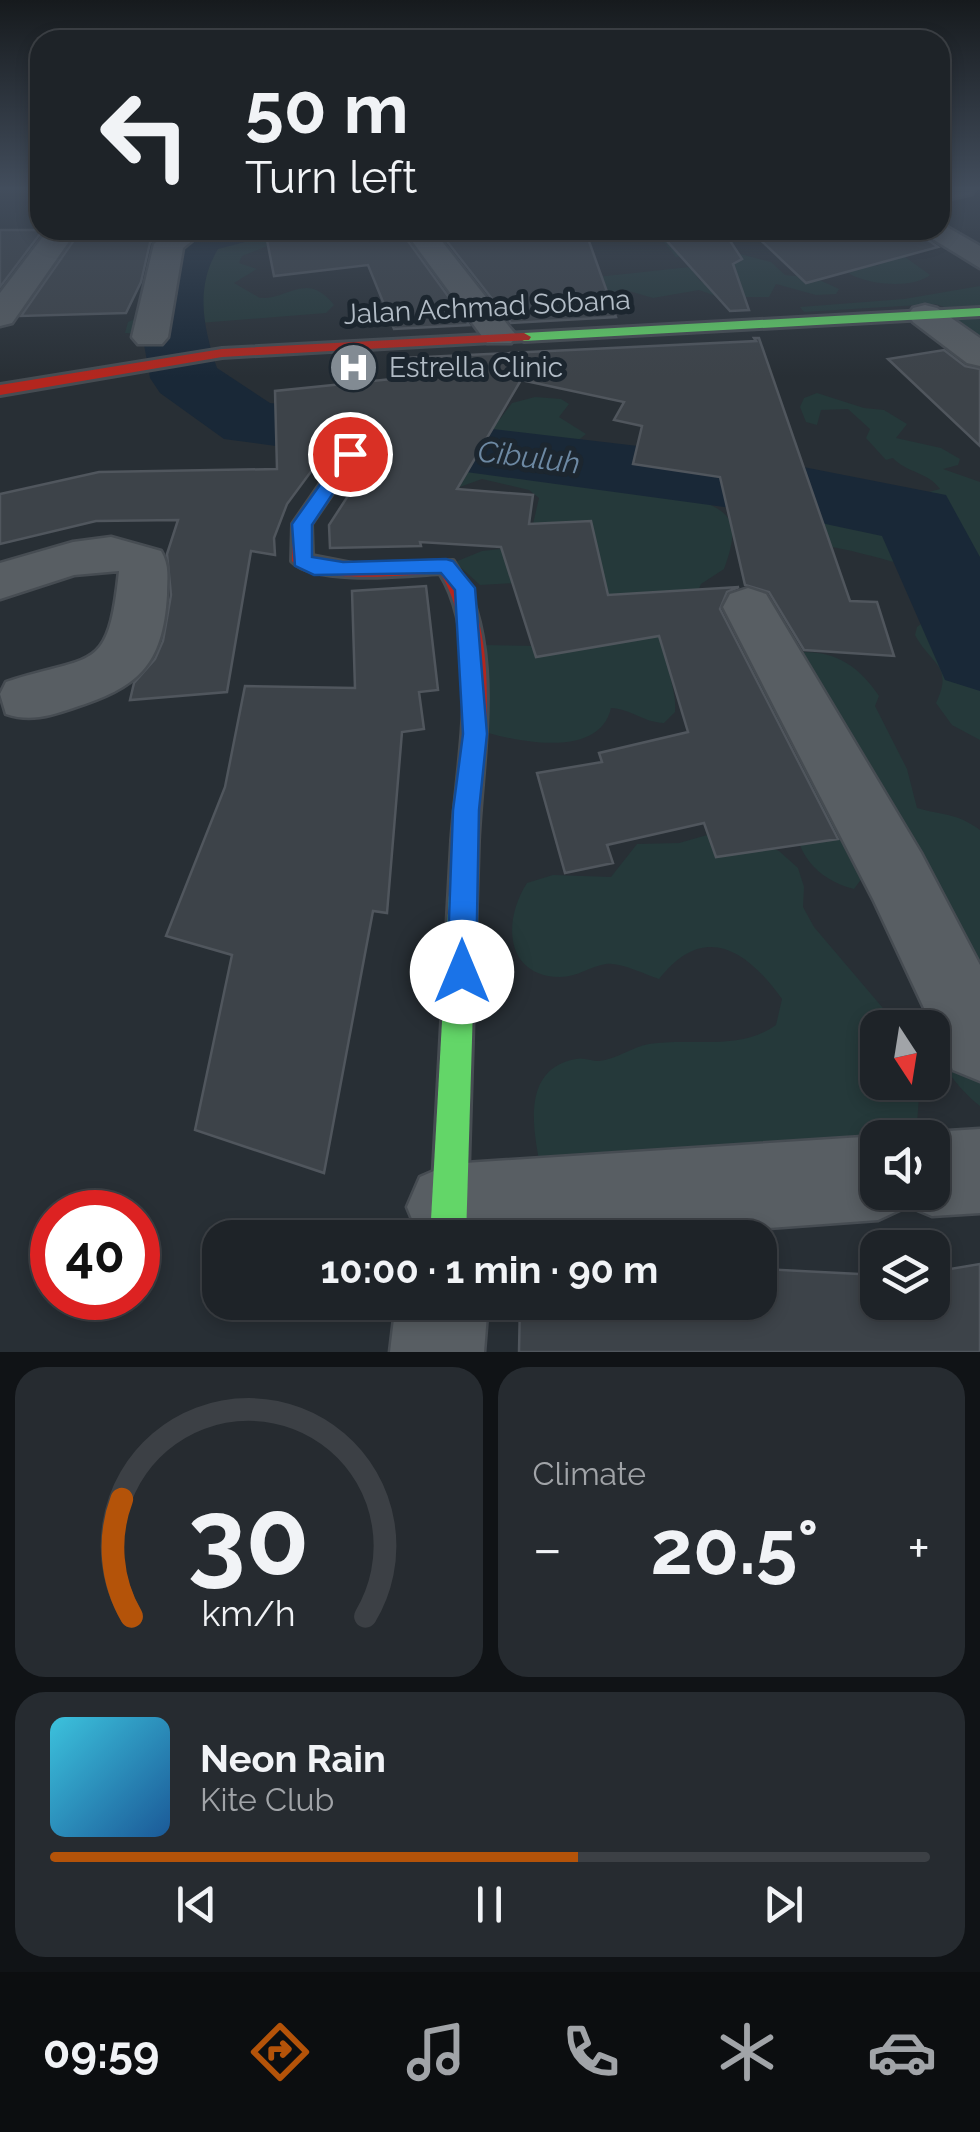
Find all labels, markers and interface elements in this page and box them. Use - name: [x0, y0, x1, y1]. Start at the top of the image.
- text: 50 m: [245, 67, 409, 149]
- icon: left: [80, 70, 210, 200]
- text: Turn left: [245, 151, 417, 204]
- street label: Jalan Achmad Sobana: [343, 283, 631, 331]
- hospital icon: Estrella Clinic: [328, 341, 380, 393]
- place label: Estrella Clinic: [389, 351, 563, 384]
- pin: [308, 412, 393, 497]
- icon: arrive: [323, 427, 378, 482]
- water label: Cibuluh: [476, 433, 582, 481]
- position arrow: [410, 920, 514, 1024]
- north arrow: [860, 1010, 950, 1100]
- map controls: [860, 1010, 950, 1320]
- button: sound: [860, 1120, 950, 1210]
- speed limit sign: 40: [30, 1190, 160, 1320]
- button: layers: [860, 1230, 950, 1320]
- text: 10:00 · 1 min · 90 m: [321, 1247, 658, 1292]
- text: Climate: [533, 1455, 646, 1492]
- text: 30: [188, 1476, 310, 1598]
- text: 20.5°: [651, 1503, 819, 1592]
- text: −: [533, 1516, 562, 1581]
- text: +: [907, 1516, 930, 1581]
- text: km/h: [202, 1592, 296, 1634]
- text: Neon Rain: [200, 1736, 386, 1781]
- text: Kite Club: [200, 1781, 334, 1818]
- icon: previous: [169, 1877, 224, 1932]
- icon: pause: [462, 1877, 517, 1932]
- icon: next: [756, 1877, 811, 1932]
- icon: directions: [245, 2017, 315, 2087]
- icon: music: [401, 2017, 471, 2087]
- icon: phone: [556, 2017, 626, 2087]
- icon: climate: [712, 2017, 782, 2087]
- icon: car: [867, 2017, 937, 2087]
- text: 09:59: [43, 2026, 159, 2079]

